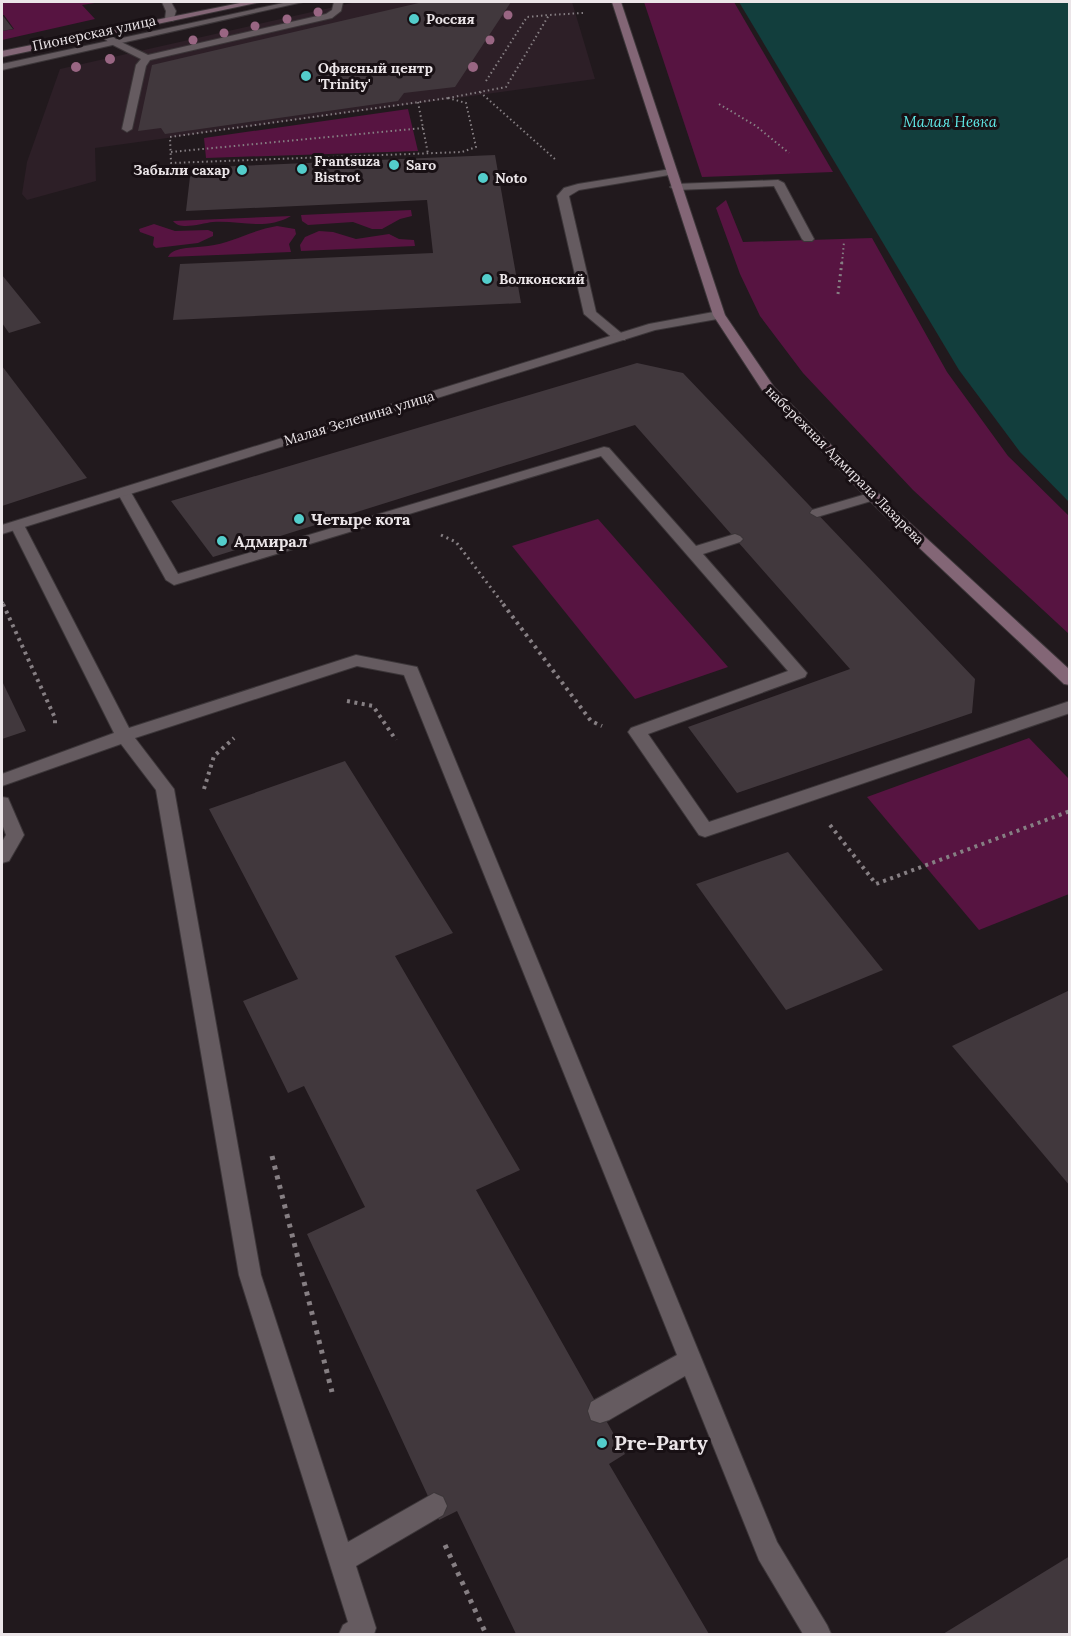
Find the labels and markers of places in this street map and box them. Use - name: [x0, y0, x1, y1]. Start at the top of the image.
- place label: Россия: [426, 10, 475, 28]
- marker: Россия: [407, 12, 421, 26]
- place label: Офисный центр 'Trinity': [318, 59, 433, 93]
- marker: Офисный центр 'Trinity': [299, 69, 313, 83]
- place label: Frantsuza Bistrot: [314, 152, 381, 186]
- place label: Saro: [406, 156, 436, 174]
- marker: Saro: [387, 158, 401, 172]
- place label: Забыли сахар: [133, 161, 230, 179]
- marker: Frantsuza Bistrot: [295, 162, 309, 176]
- marker: Забыли сахар: [235, 163, 249, 177]
- place label: Noto: [495, 169, 527, 187]
- marker: Noto: [476, 171, 490, 185]
- place label: Волконский: [499, 270, 585, 288]
- marker: Волконский: [480, 272, 494, 286]
- place label: Четыре кота: [311, 509, 411, 529]
- marker: Четыре кота: [292, 512, 306, 526]
- place label: Адмирал: [234, 531, 308, 551]
- marker: Адмирал: [215, 534, 229, 548]
- place label: Pre-Party: [614, 1430, 708, 1455]
- marker: Pre-Party: [595, 1436, 609, 1450]

